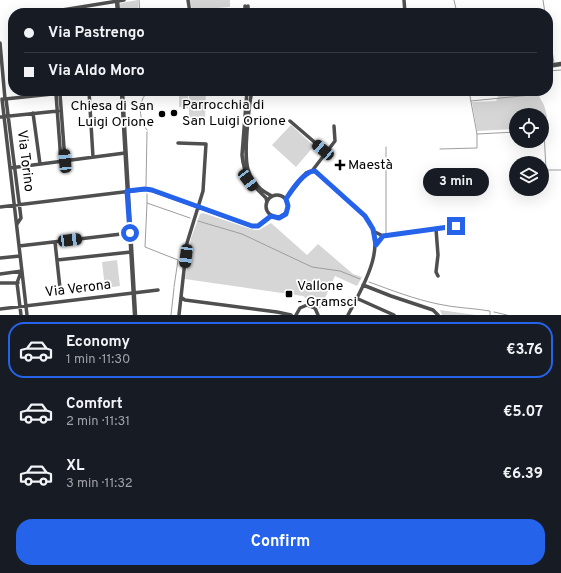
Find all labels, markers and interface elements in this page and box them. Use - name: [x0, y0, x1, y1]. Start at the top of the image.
- text: Via Pastrengo: [48, 24, 145, 43]
- text: Via Aldo Moro: [48, 62, 145, 81]
- place label: Parrocchia di San Luigi Orione: [182, 97, 286, 130]
- place label: Chiesa di San Luigi Orione: [71, 98, 154, 131]
- marker: Parrocchia di San Luigi Orione: [169, 108, 179, 118]
- map controls: [509, 108, 549, 196]
- button: locate: [509, 108, 549, 148]
- marker: Chiesa di San Luigi Orione: [157, 109, 167, 119]
- street label: Via Torino: [13, 129, 37, 193]
- car: [310, 138, 336, 162]
- car: [58, 149, 72, 173]
- button: layers: [509, 156, 549, 196]
- place label: Maestà: [348, 157, 393, 174]
- marker: Maestà: [335, 160, 345, 170]
- car: [236, 167, 260, 193]
- callout: 3 min: [423, 168, 489, 196]
- text: 3 min: [439, 174, 473, 190]
- route end: [447, 217, 465, 235]
- route start: [121, 224, 139, 242]
- car: [57, 233, 83, 247]
- car: [179, 243, 193, 269]
- street label: Via Verona: [44, 277, 112, 301]
- place label: Vallone - Gramsci: [297, 278, 357, 311]
- marker: Vallone - Gramsci: [284, 289, 294, 299]
- icon: car: [18, 332, 54, 368]
- text: Economy: [66, 333, 130, 352]
- text: €3.76: [506, 341, 543, 360]
- text: 1 min · 11:30: [66, 352, 130, 368]
- icon: car: [18, 394, 54, 430]
- text: Comfort: [66, 395, 123, 414]
- text: €5.07: [503, 403, 543, 422]
- text: 2 min · 11:31: [66, 414, 130, 430]
- icon: car: [18, 456, 54, 492]
- text: XL: [66, 457, 84, 476]
- text: €6.39: [502, 465, 543, 484]
- text: 3 min · 11:32: [66, 476, 133, 492]
- button: Confirm: [16, 519, 545, 565]

